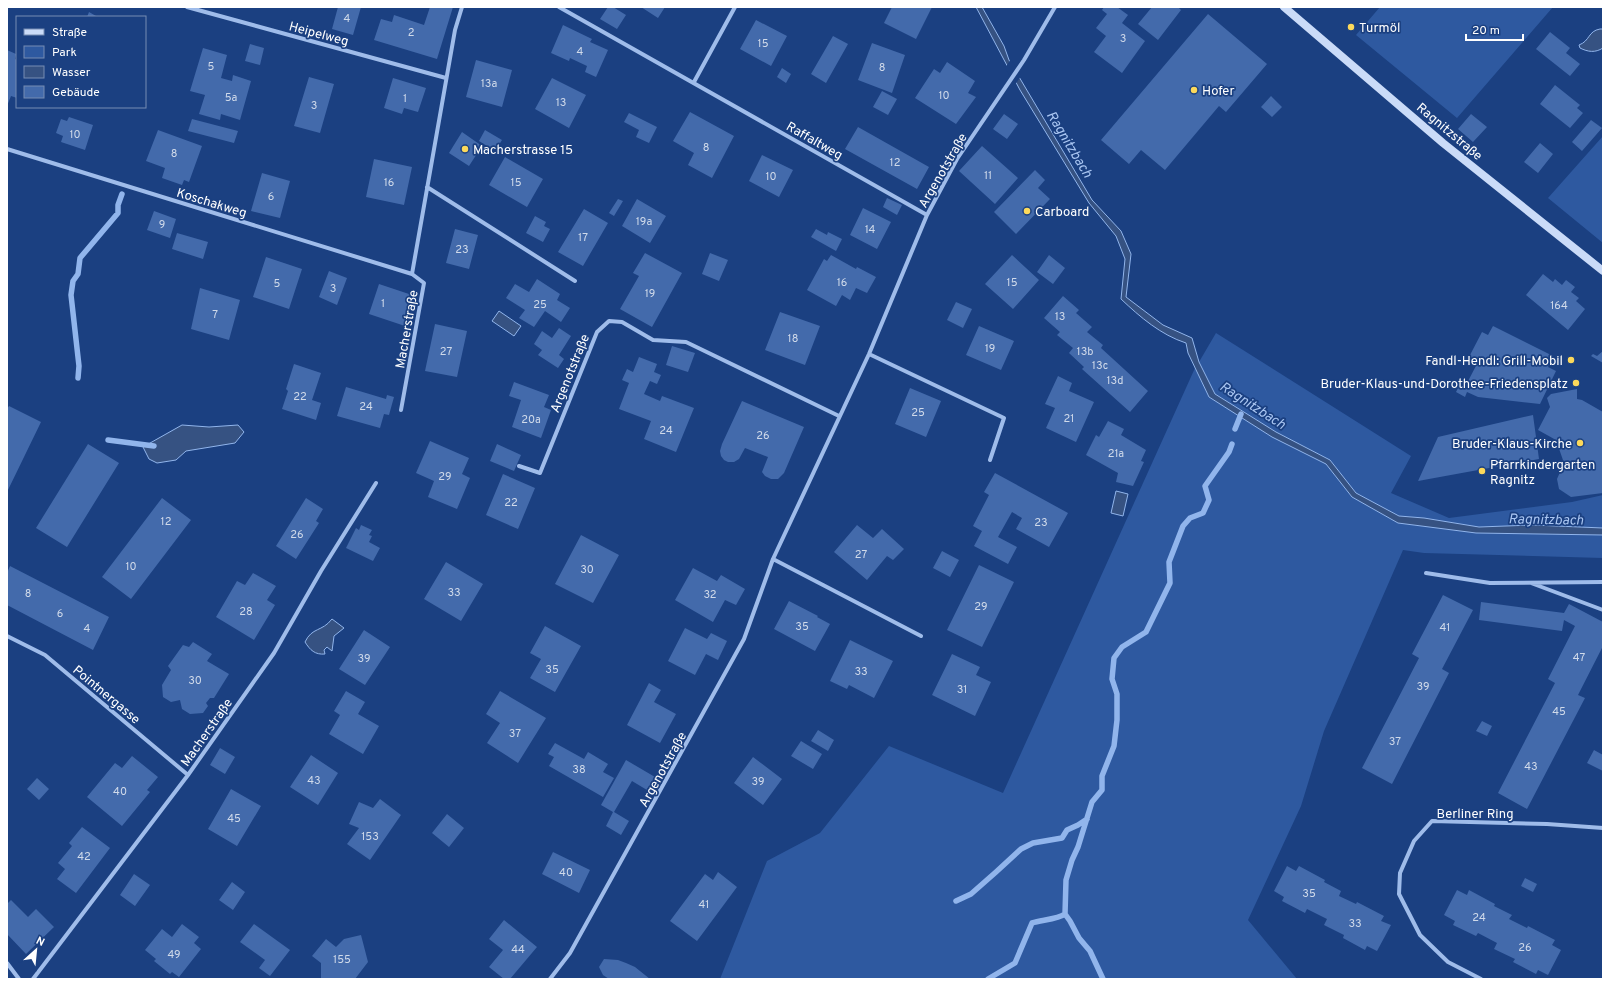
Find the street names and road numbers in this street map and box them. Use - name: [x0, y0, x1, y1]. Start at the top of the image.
- street label: Heipelweg: [287, 19, 350, 51]
- street label: Ragnitzstraße: [1413, 100, 1485, 165]
- street label: Raffaltweg: [783, 119, 845, 164]
- street label: Argenotstraße: [916, 131, 972, 211]
- street label: Koschakweg: [174, 186, 248, 222]
- street label: Macherstraße: [393, 289, 423, 370]
- street label: Argenotstraße: [548, 332, 594, 415]
- street label: Pointnergasse: [69, 663, 143, 728]
- street label: Macherstraße: [178, 696, 237, 770]
- street label: Argenotstraße: [637, 730, 691, 810]
- street label: Berliner Ring: [1437, 807, 1514, 823]

